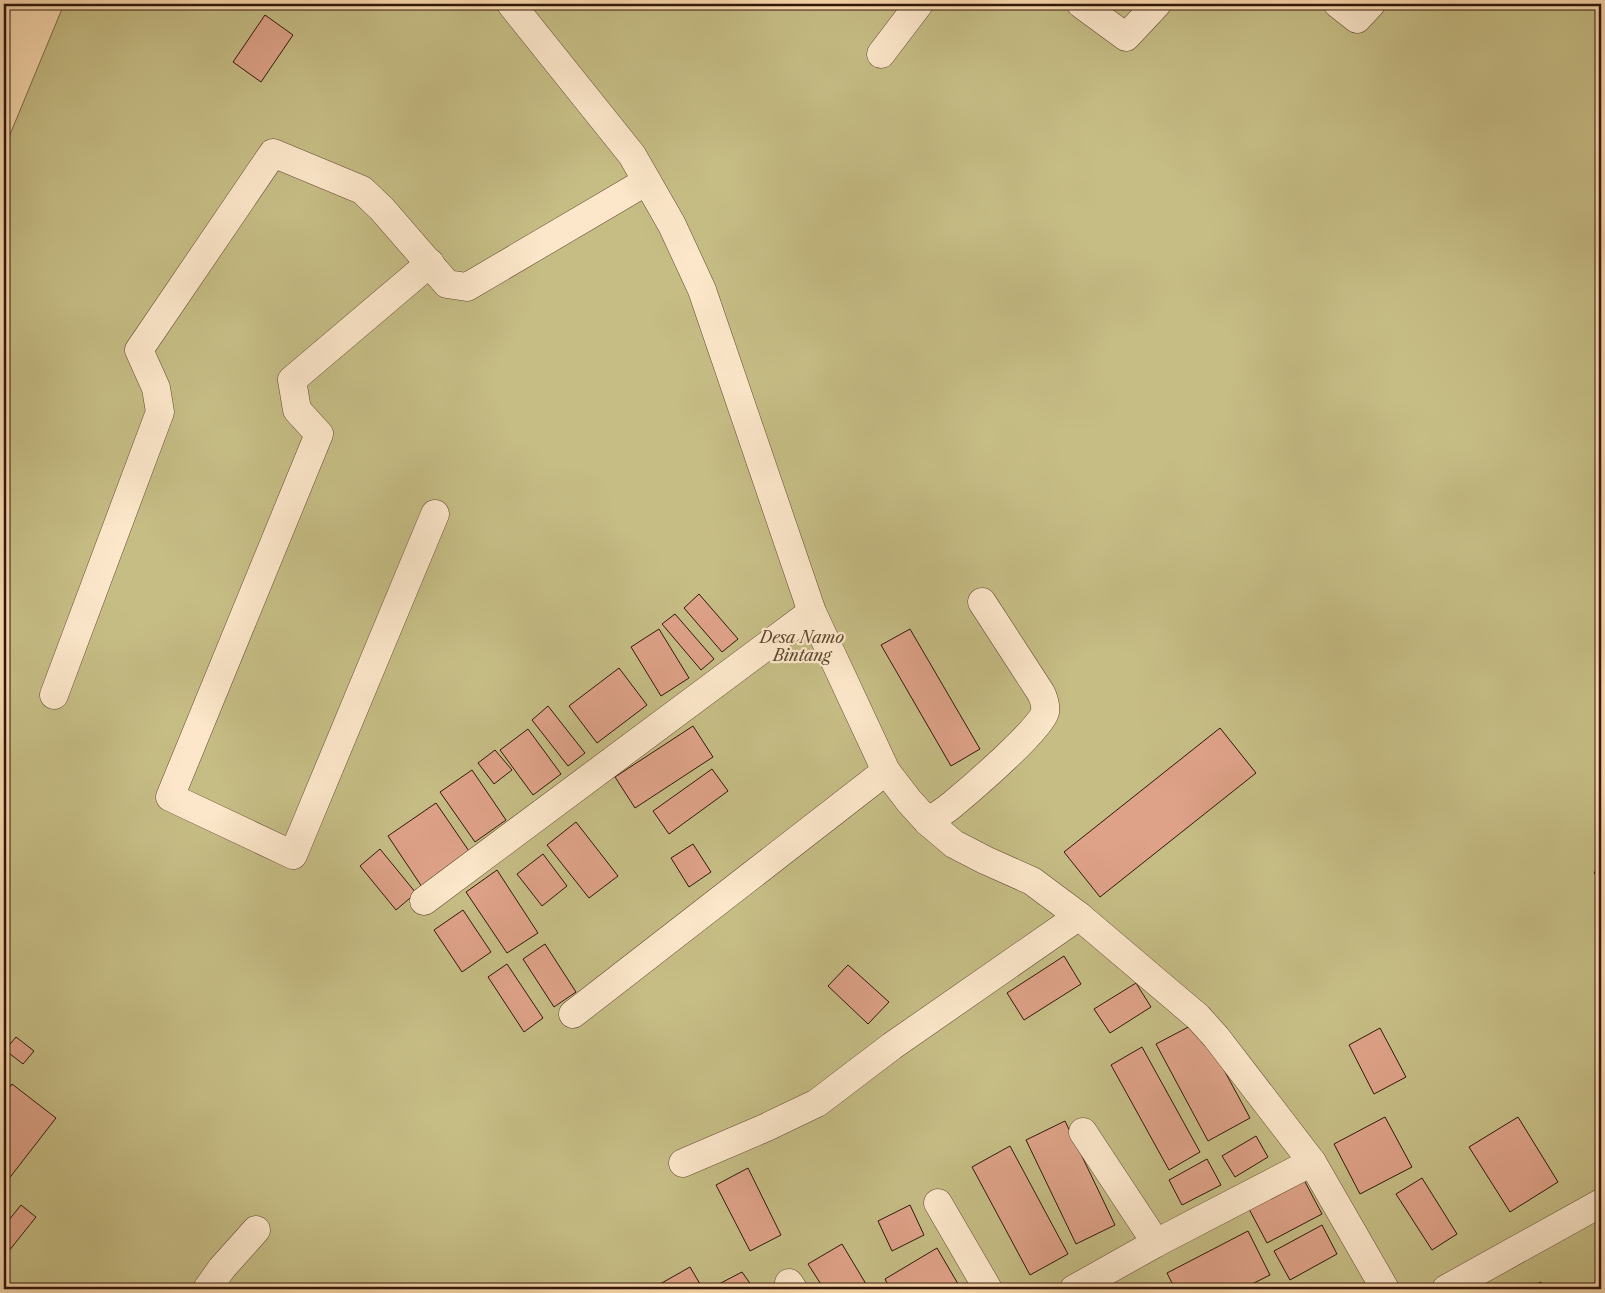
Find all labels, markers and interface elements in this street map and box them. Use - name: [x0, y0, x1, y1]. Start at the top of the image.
- park label: Desa Namo Bintang: [758, 627, 844, 665]

